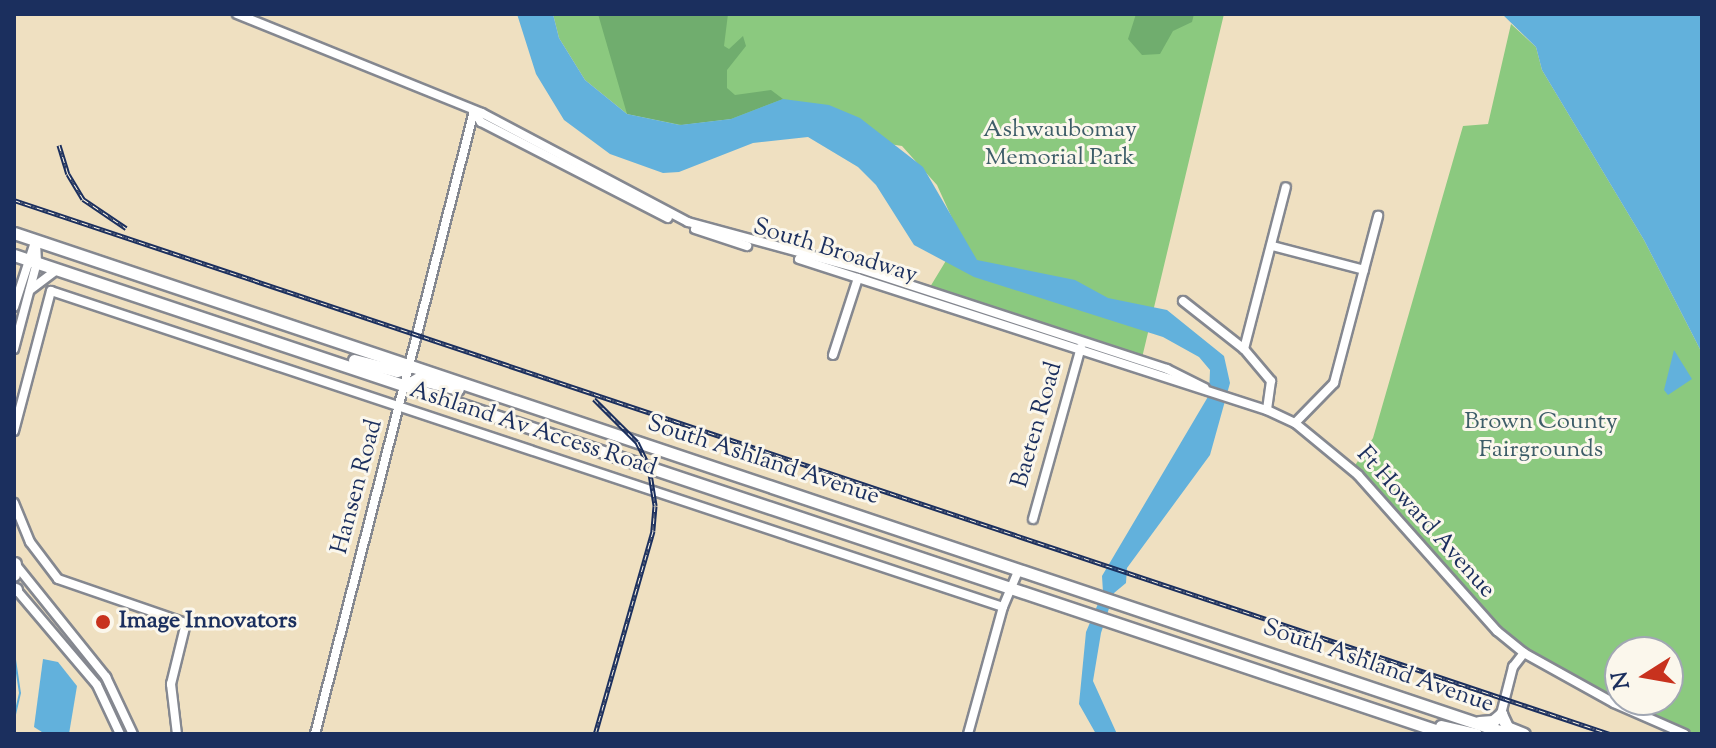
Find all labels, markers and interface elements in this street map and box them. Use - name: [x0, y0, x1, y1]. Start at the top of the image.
- park label: Ashwaubomay Memorial Park: [983, 117, 1137, 173]
- street label: South Broadway: [749, 213, 921, 291]
- street label: Baeten Road: [1006, 359, 1070, 491]
- street label: Ashland Av Access Road: [406, 376, 660, 484]
- park label: Brown County Fairgrounds: [1464, 409, 1618, 465]
- street label: South Ashland Avenue: [643, 410, 883, 512]
- street label: Hansen Road: [326, 417, 390, 557]
- street label: Ft Howard Avenue: [1349, 441, 1501, 605]
- place label: Image Innovators: [119, 608, 297, 636]
- marker: Image Innovators: [94, 613, 112, 631]
- street label: South Ashland Avenue: [1259, 614, 1497, 720]
- north arrow: [1604, 636, 1684, 716]
- text: N: [1605, 669, 1640, 692]

